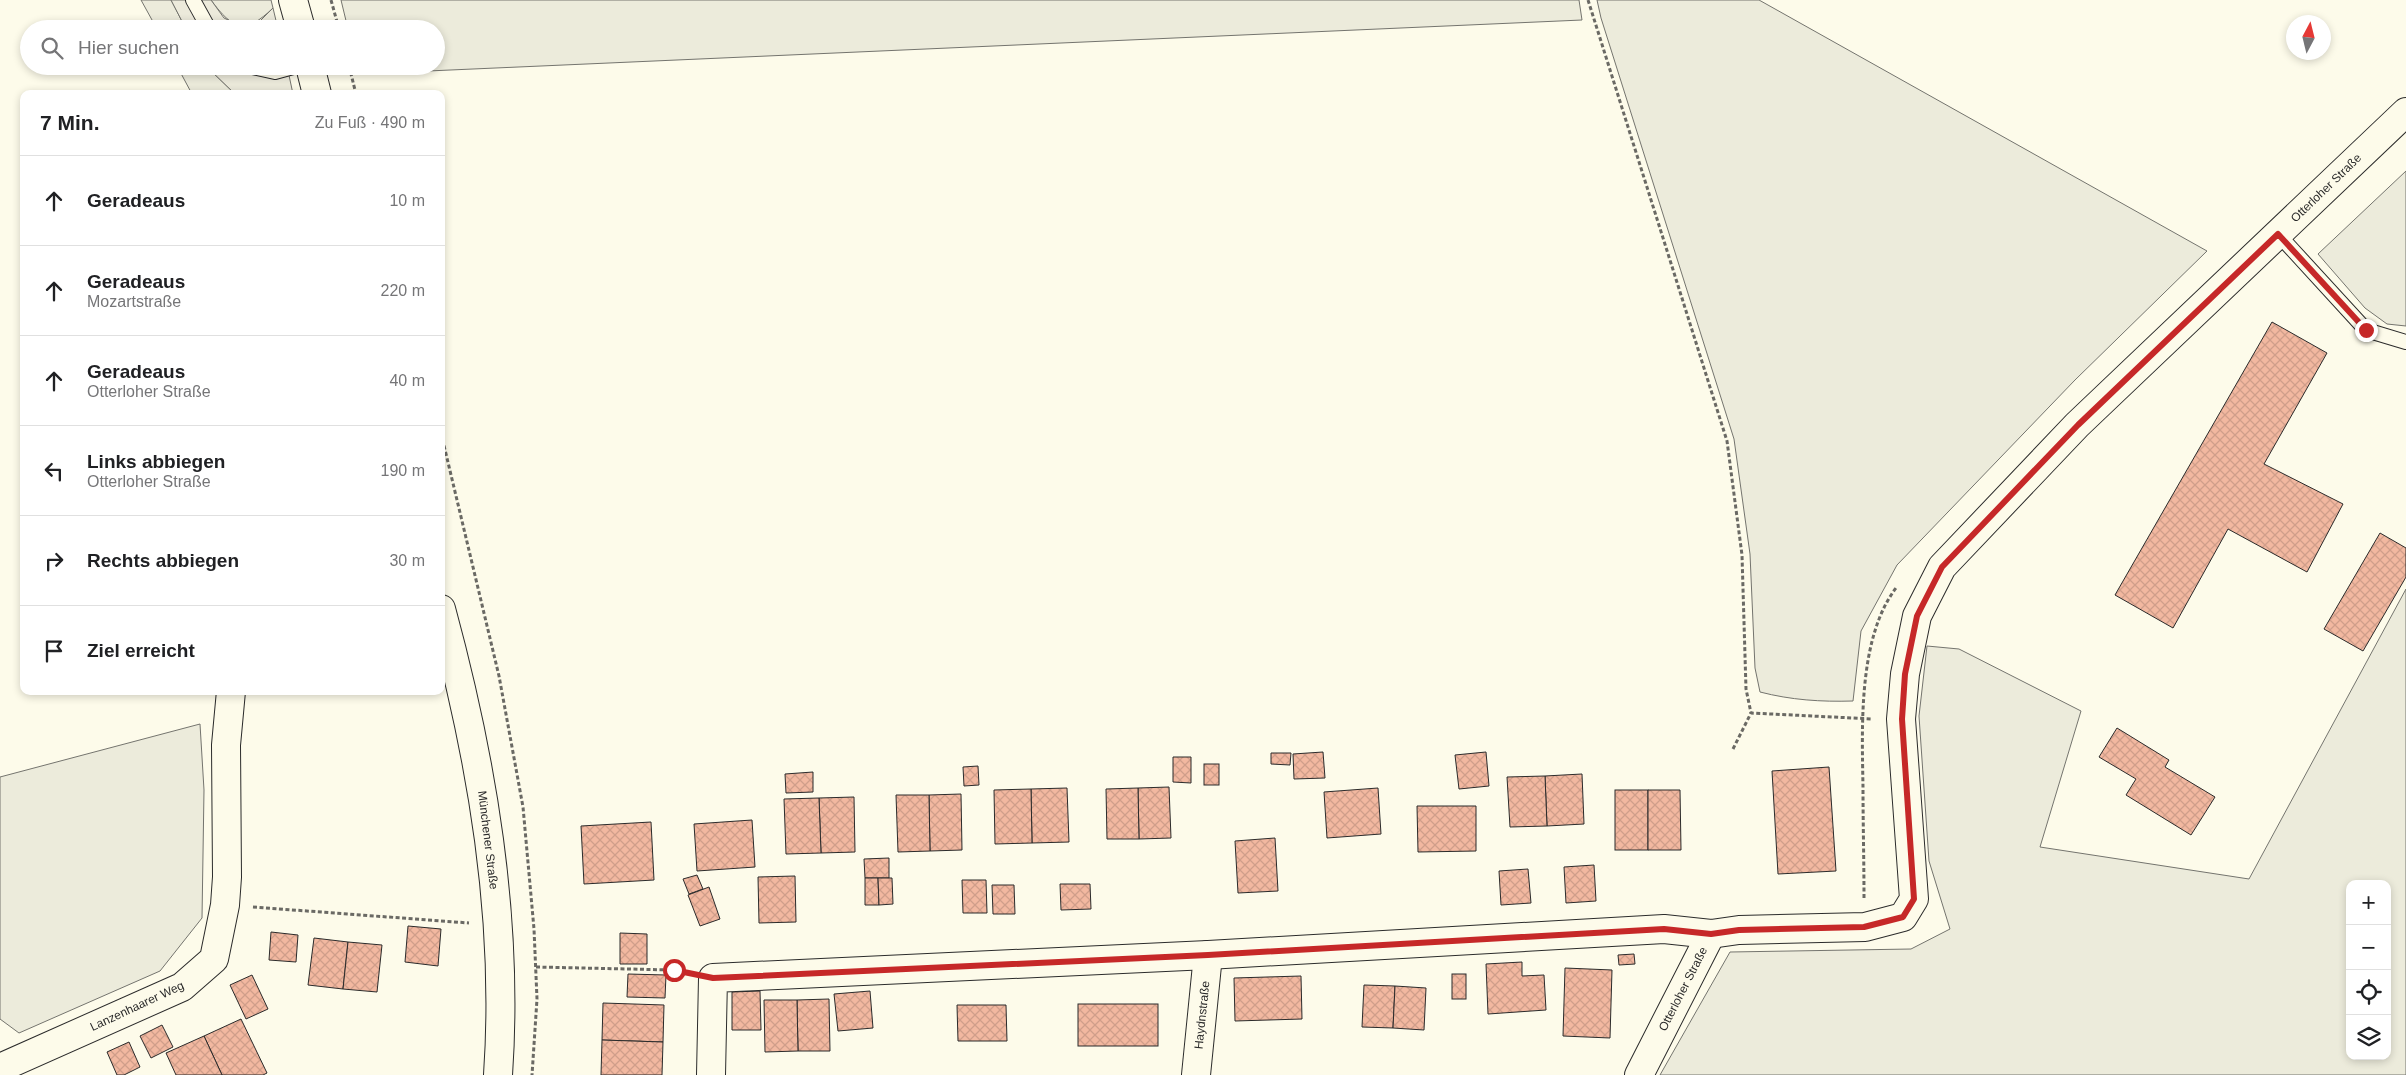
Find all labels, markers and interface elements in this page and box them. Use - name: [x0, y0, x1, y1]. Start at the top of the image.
- north arrow: [2286, 15, 2331, 60]
- search box: [20, 20, 445, 75]
- icon: search: [38, 34, 66, 62]
- text: Hier suchen: [78, 37, 179, 58]
- text: 7 Min.: [40, 111, 100, 134]
- text: Zu Fuß · 490 m: [315, 114, 425, 131]
- street label: Otterloher Straße: [2288, 151, 2364, 225]
- icon: ahead: [40, 187, 68, 215]
- text: Geradeaus: [87, 190, 185, 211]
- text: 10 m: [389, 192, 425, 209]
- text: Geradeaus: [87, 271, 185, 292]
- icon: ahead: [40, 277, 68, 305]
- text: 220 m: [381, 282, 425, 299]
- text: Mozartstraße: [87, 293, 181, 310]
- route end: [2355, 319, 2378, 342]
- text: Geradeaus: [87, 361, 185, 382]
- icon: ahead: [40, 367, 68, 395]
- text: 40 m: [389, 372, 425, 389]
- text: Otterloher Straße: [87, 383, 211, 400]
- text: Links abbiegen: [87, 451, 225, 472]
- icon: left: [40, 457, 68, 485]
- text: 190 m: [381, 462, 425, 479]
- text: Otterloher Straße: [87, 473, 211, 490]
- icon: right: [40, 547, 68, 575]
- text: Rechts abbiegen: [87, 550, 239, 571]
- text: 30 m: [389, 552, 425, 569]
- icon: arrive: [40, 637, 68, 665]
- text: Ziel erreicht: [87, 640, 195, 661]
- street label: Münchener Straße: [475, 790, 501, 890]
- map controls: [2346, 880, 2391, 1060]
- button: +: [2346, 880, 2391, 925]
- button: −: [2346, 925, 2391, 970]
- street label: Otterloher Straße: [1656, 944, 1710, 1033]
- route start: [663, 959, 686, 982]
- button: locate: [2346, 970, 2391, 1015]
- street label: Lanzenhaarer Weg: [88, 978, 186, 1034]
- street label: Haydnstraße: [1191, 980, 1213, 1050]
- button: layers: [2346, 1015, 2391, 1060]

